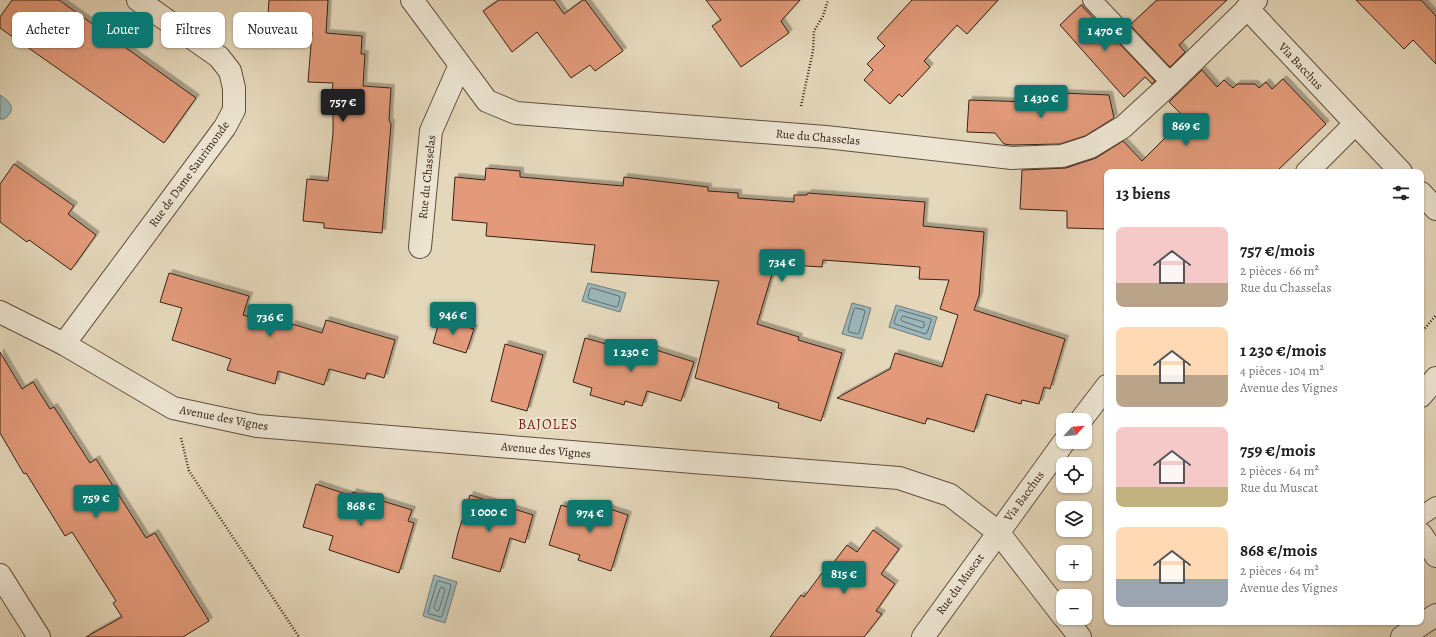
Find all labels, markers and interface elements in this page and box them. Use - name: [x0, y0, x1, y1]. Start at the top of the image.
- chip: Acheter: [12, 12, 84, 48]
- chip: Louer: [92, 12, 153, 48]
- chip: Filtres: [161, 12, 225, 48]
- chip: Nouveau: [233, 12, 312, 48]
- pin: 1 470 €: [1068, 18, 1142, 52]
- text: 1 470 €: [1088, 22, 1122, 39]
- street label: Via Bacchus: [1274, 38, 1327, 93]
- pin: 1 430 €: [1004, 85, 1078, 119]
- pin: 757 €: [315, 89, 371, 123]
- text: 1 430 €: [1024, 89, 1058, 106]
- text: 757 €: [330, 93, 356, 110]
- pin: 869 €: [1158, 113, 1214, 147]
- text: 869 €: [1172, 117, 1200, 134]
- street label: Rue de Dame Saurimonde: [145, 118, 233, 230]
- street label: Rue du Chasselas: [775, 125, 861, 149]
- street label: Rue du Chasselas: [415, 134, 439, 220]
- text: 13 biens: [1116, 182, 1170, 205]
- icon: filters: [1390, 182, 1412, 204]
- text: 757 €/mois: [1240, 239, 1315, 262]
- icon: home: [1148, 243, 1196, 291]
- pin: 734 €: [754, 249, 810, 283]
- text: 734 €: [769, 253, 795, 270]
- text: 2 pièces · 66 m²: [1240, 262, 1319, 279]
- text: Rue du Chasselas: [1240, 279, 1331, 296]
- pin: 946 €: [425, 302, 481, 336]
- pin: 736 €: [242, 304, 298, 338]
- text: 946 €: [439, 306, 467, 323]
- text: 736 €: [257, 308, 283, 325]
- pin: 1 230 €: [594, 339, 668, 373]
- text: 1 230 €/mois: [1240, 339, 1326, 362]
- text: 1 230 €: [613, 343, 649, 360]
- icon: home: [1148, 343, 1196, 391]
- text: 4 pièces · 104 m²: [1240, 362, 1324, 379]
- text: Avenue des Vignes: [1240, 379, 1338, 396]
- street label: Avenue des Vignes: [177, 401, 270, 434]
- north arrow: [1056, 413, 1092, 449]
- map controls: [1056, 413, 1092, 625]
- district label: BAJOLES: [518, 415, 578, 434]
- street label: Avenue des Vignes: [499, 438, 592, 462]
- text: 759 €/mois: [1240, 439, 1316, 462]
- icon: home: [1148, 443, 1196, 491]
- button: locate: [1056, 457, 1092, 493]
- text: 2 pièces · 64 m²: [1240, 462, 1319, 479]
- street label: Via Bacchus: [1000, 467, 1048, 525]
- text: Rue du Muscat: [1240, 479, 1318, 496]
- pin: 759 €: [68, 485, 124, 519]
- text: 759 €: [83, 489, 109, 506]
- pin: 868 €: [333, 493, 389, 527]
- text: 868 €: [347, 497, 375, 514]
- pin: 1 000 €: [452, 499, 526, 533]
- pin: 974 €: [562, 500, 618, 534]
- button: layers: [1056, 501, 1092, 537]
- text: 1 000 €: [471, 503, 507, 520]
- text: 974 €: [576, 504, 604, 521]
- text: 868 €/mois: [1240, 539, 1318, 562]
- icon: home: [1148, 543, 1196, 591]
- button: +: [1056, 545, 1092, 581]
- street label: Rue du Muscat: [932, 550, 988, 618]
- pin: 815 €: [816, 561, 872, 595]
- text: 2 pièces · 64 m²: [1240, 562, 1319, 579]
- text: 815 €: [831, 565, 857, 582]
- text: Avenue des Vignes: [1240, 579, 1338, 596]
- button: −: [1056, 589, 1092, 625]

